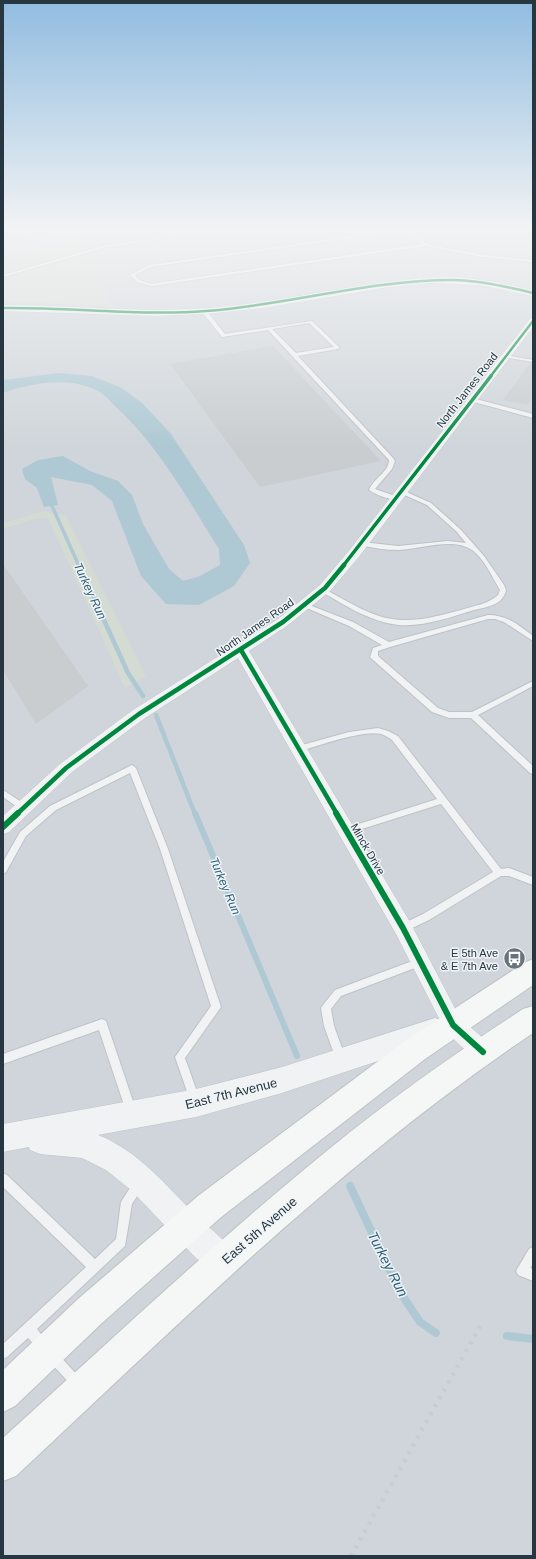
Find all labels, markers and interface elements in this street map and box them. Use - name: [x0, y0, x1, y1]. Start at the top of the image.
- street label: North James Road: [434, 350, 500, 430]
- water label: Turkey Run: [71, 560, 109, 622]
- street label: North James Road: [214, 596, 296, 658]
- street label: Minck Drive: [348, 821, 388, 877]
- water label: Turkey Run: [207, 855, 244, 917]
- bus stop icon: E 5th Ave & E 7th Ave: [501, 946, 527, 972]
- place label: E 5th Ave & E 7th Ave: [441, 947, 498, 972]
- street label: East 7th Avenue: [183, 1075, 279, 1112]
- street label: East 5th Avenue: [219, 1194, 300, 1267]
- water label: Turkey Run: [365, 1229, 411, 1300]

